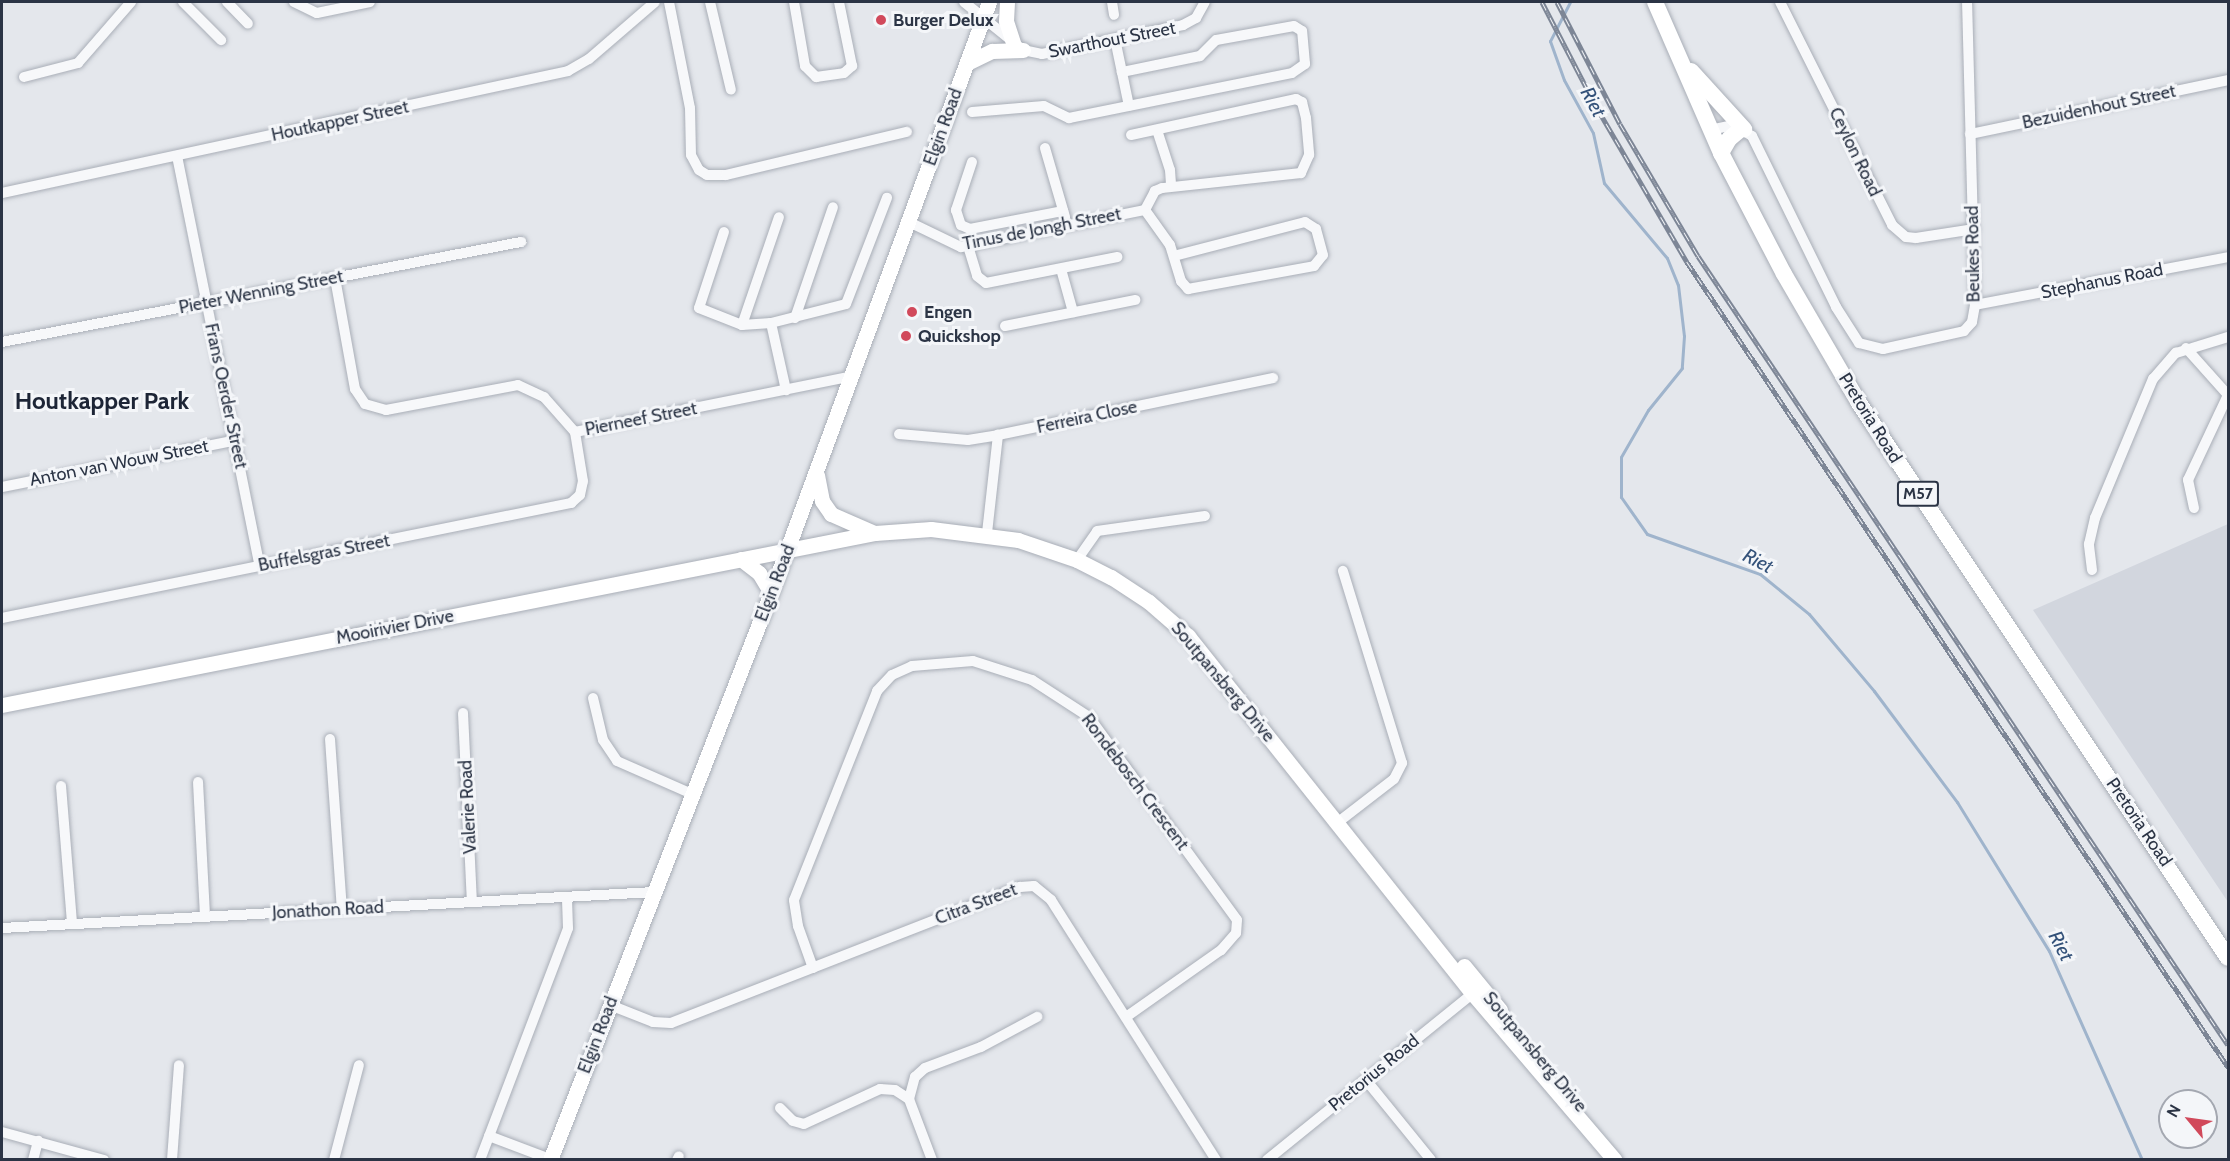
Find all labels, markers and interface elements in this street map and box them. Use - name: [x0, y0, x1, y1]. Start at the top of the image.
- place label: Burger Delux: [893, 9, 994, 31]
- marker: Burger Delux: [874, 13, 888, 27]
- street label: Swarthout Street: [1047, 17, 1177, 63]
- street label: Bezuidenhout Street: [2020, 80, 2178, 134]
- water label: Riet: [1575, 83, 1611, 121]
- street label: Elgin Road: [919, 85, 967, 169]
- street label: Houtkapper Street: [269, 96, 411, 146]
- street label: Ceylon Road: [1824, 104, 1886, 200]
- street label: Tinus de Jongh Street: [961, 203, 1123, 255]
- street label: Beukes Road: [1961, 205, 1985, 303]
- street label: Stephanus Road: [2039, 259, 2165, 303]
- street label: Pieter Wenning Street: [177, 265, 345, 319]
- place label: Engen: [924, 301, 972, 323]
- marker: Engen: [905, 305, 919, 319]
- street label: Frans Oerder Street: [200, 321, 252, 471]
- place label: Quickshop: [918, 325, 1001, 347]
- marker: Quickshop: [899, 329, 913, 343]
- street label: Pretoria Road: [1834, 369, 1906, 467]
- district label: Houtkapper Park: [15, 387, 189, 415]
- street label: Ferreira Close: [1035, 396, 1139, 438]
- street label: Pierneef Street: [583, 398, 699, 440]
- street label: Anton van Wouw Street: [28, 435, 210, 491]
- road number: M57: [1896, 481, 1940, 507]
- street label: Buffelsgras Street: [256, 530, 392, 576]
- street label: Elgin Road: [750, 542, 800, 624]
- water label: Riet: [1739, 543, 1777, 579]
- street label: Mooirivier Drive: [334, 605, 456, 649]
- street label: Soutpansberg Drive: [1166, 618, 1280, 746]
- street label: Rondebosch Crescent: [1077, 709, 1193, 855]
- street label: Valerie Road: [455, 759, 481, 855]
- street label: Pretoria Road: [2102, 774, 2176, 870]
- street label: Citra Street: [932, 879, 1020, 929]
- street label: Jonathon Road: [272, 896, 384, 924]
- water label: Riet: [2043, 927, 2079, 965]
- street label: Soutpansberg Drive: [1478, 988, 1592, 1116]
- street label: Elgin Road: [573, 994, 623, 1076]
- street label: Pretorius Road: [1324, 1030, 1424, 1116]
- north arrow: [2158, 1089, 2218, 1149]
- text: N: [2163, 1101, 2185, 1121]

